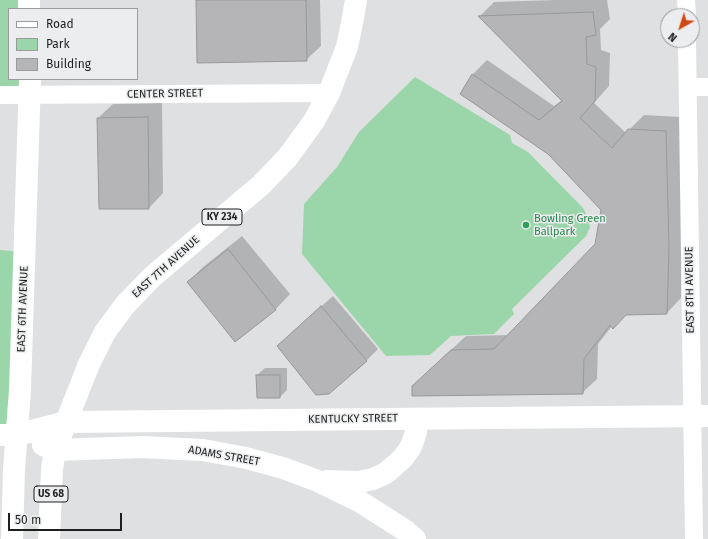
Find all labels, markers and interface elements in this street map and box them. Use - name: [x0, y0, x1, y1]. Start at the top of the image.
- legend: [8, 8, 138, 80]
- north arrow: [660, 8, 700, 48]
- text: Road: [46, 17, 74, 31]
- text: N: [666, 30, 680, 44]
- text: Park: [46, 37, 70, 51]
- text: Building: [46, 57, 91, 71]
- street label: CENTER STREET: [127, 87, 203, 101]
- road number: KY 234: [202, 209, 242, 225]
- place label: Bowling Green Ballpark: [534, 212, 606, 238]
- marker: Bowling Green Ballpark: [521, 220, 531, 230]
- street label: EAST 7TH AVENUE: [130, 233, 202, 301]
- street label: EAST 8TH AVENUE: [683, 246, 697, 334]
- street label: EAST 6TH AVENUE: [15, 265, 31, 353]
- street label: KENTUCKY STREET: [308, 412, 398, 426]
- street label: ADAMS STREET: [187, 443, 261, 469]
- road number: US 68: [34, 486, 68, 502]
- scale bar: [10, 505, 124, 531]
- text: 50 m: [15, 513, 41, 527]

